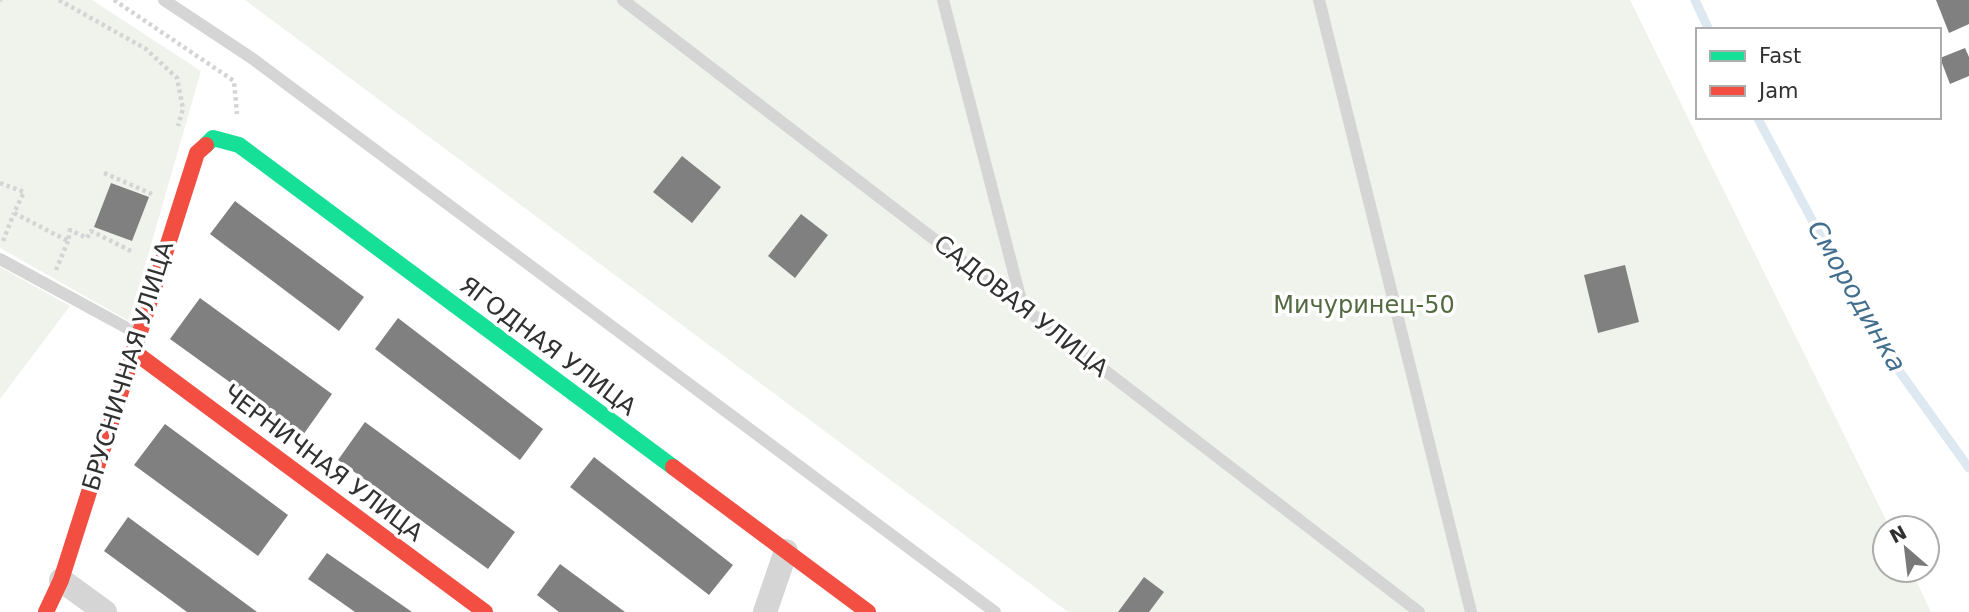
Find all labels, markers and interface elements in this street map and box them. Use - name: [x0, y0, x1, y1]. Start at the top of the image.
- legend: [1696, 28, 1941, 119]
- text: Fast: [1759, 44, 1801, 68]
- text: Jam: [1757, 79, 1799, 103]
- water label: Смородинка: [1802, 215, 1912, 377]
- street label: САДОВАЯ УЛИЦА: [928, 229, 1114, 383]
- street label: БРУСНИЧНАЯ УЛИЦА: [77, 237, 179, 494]
- street label: ЯГОДНАЯ УЛИЦА: [454, 271, 642, 422]
- park label: Мичуринец-50: [1273, 291, 1455, 319]
- street label: ЧЕРНИЧНАЯ УЛИЦА: [218, 379, 429, 548]
- north arrow: [1871, 514, 1941, 584]
- text: N: [1886, 521, 1910, 547]

